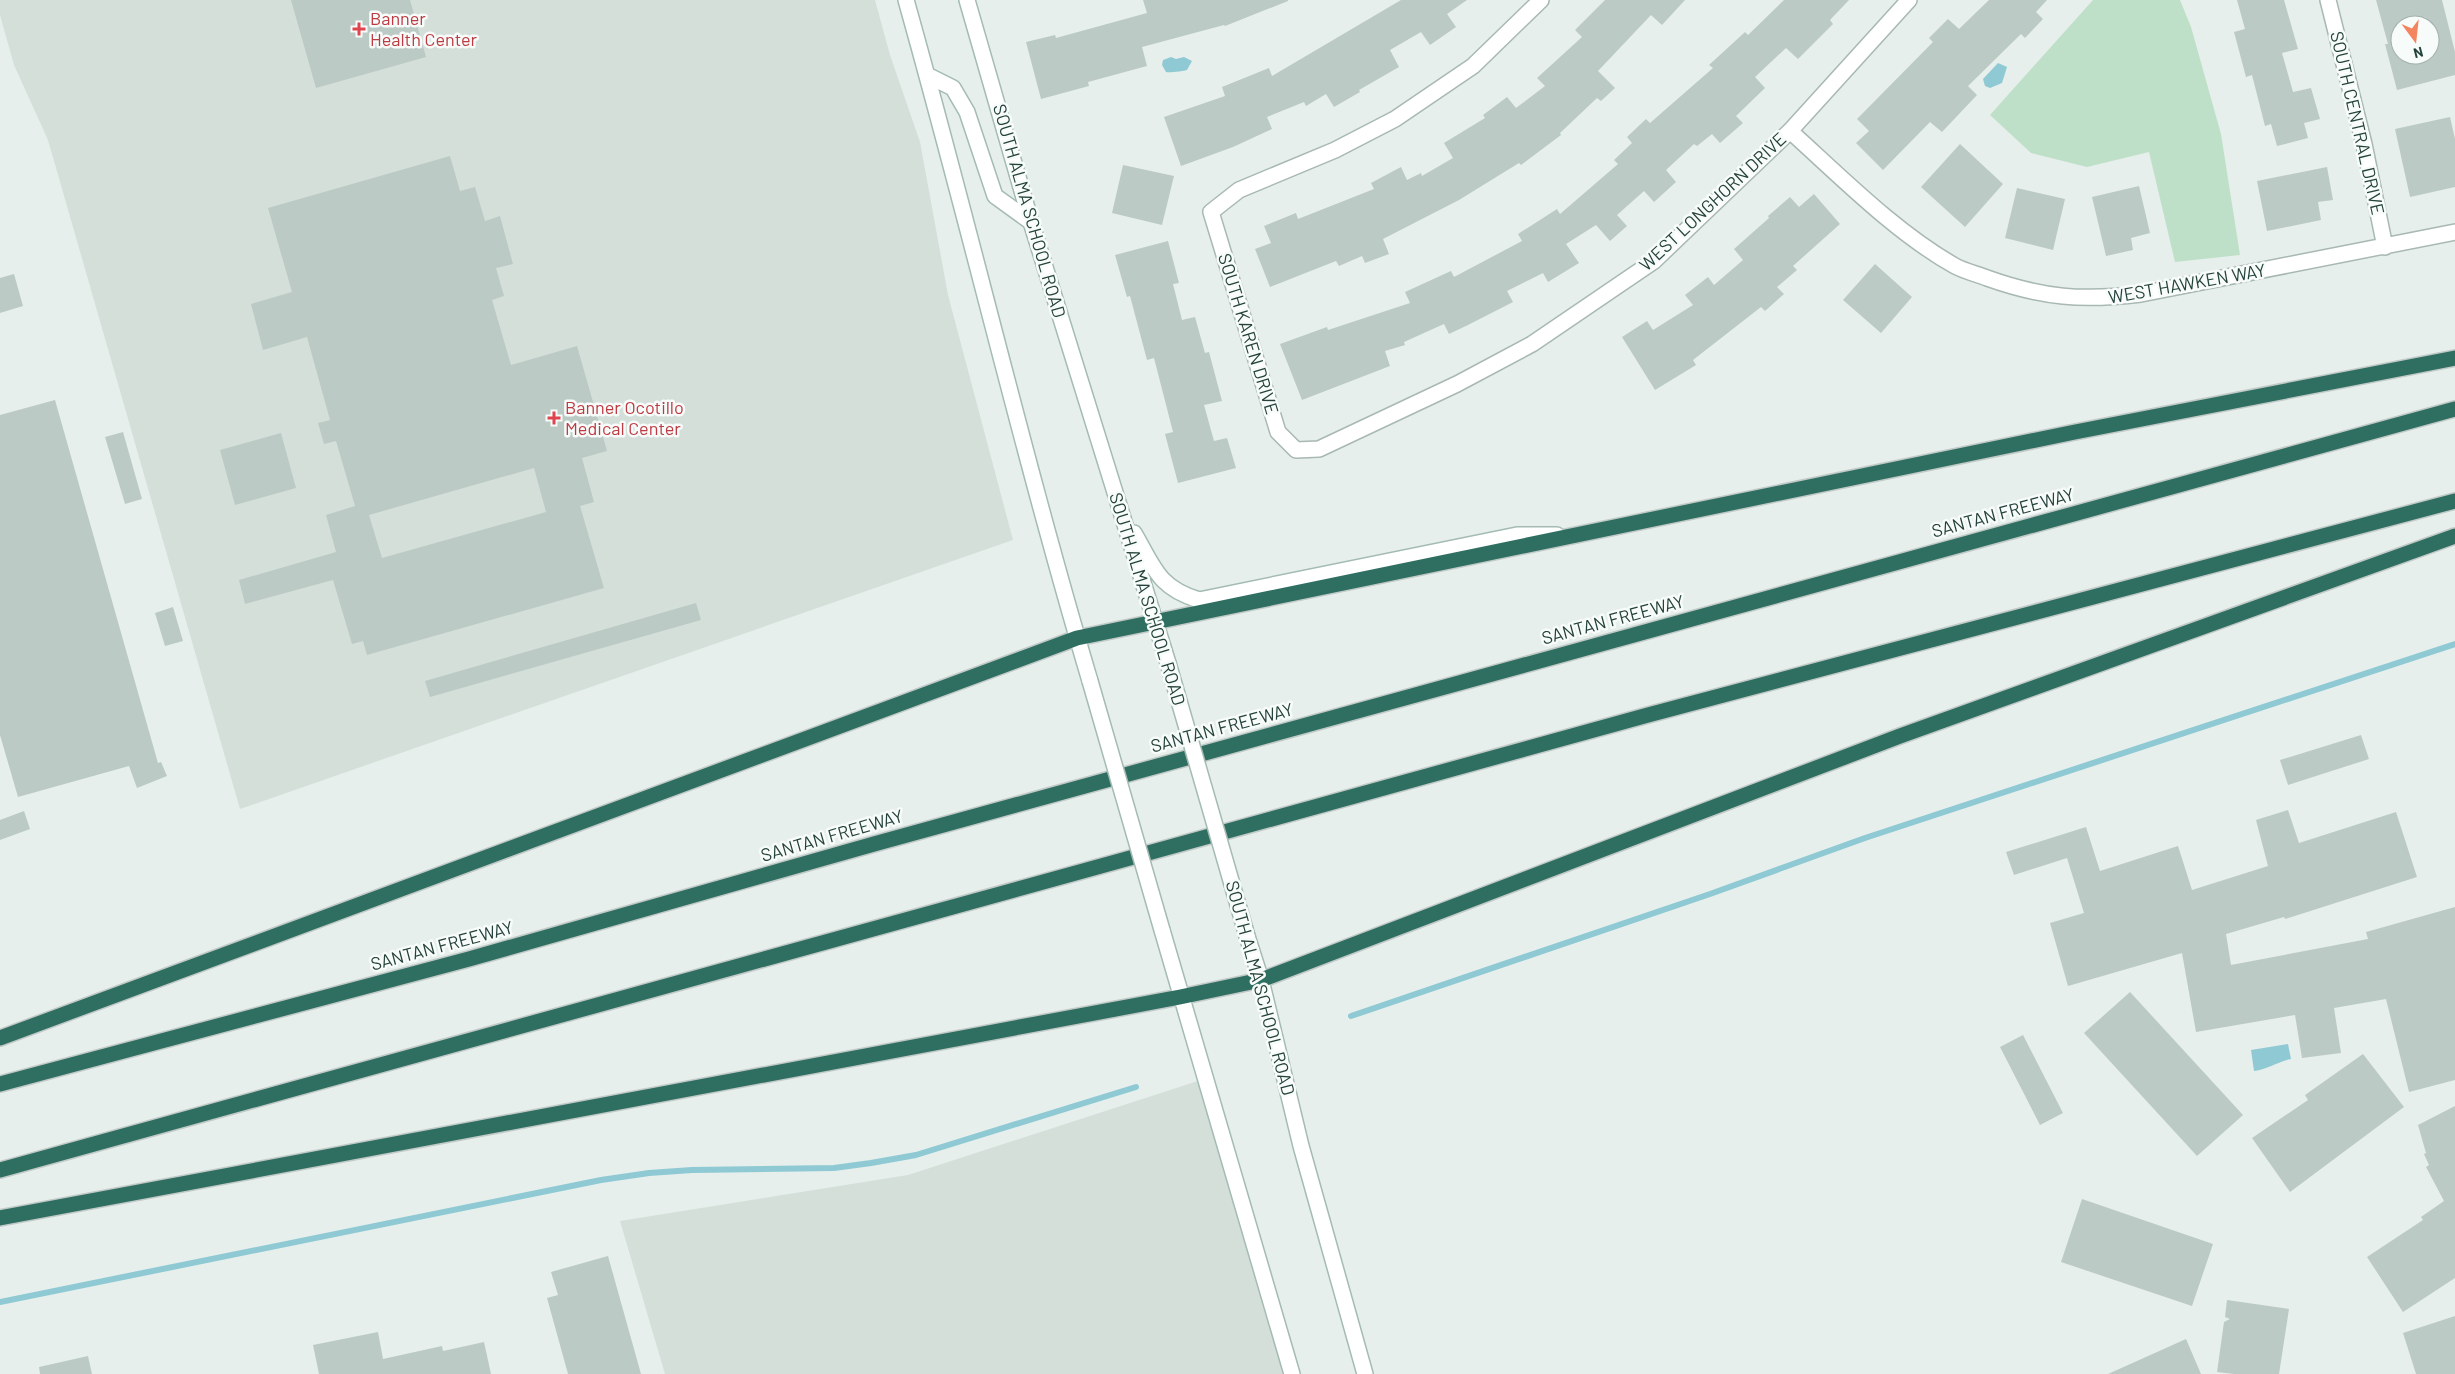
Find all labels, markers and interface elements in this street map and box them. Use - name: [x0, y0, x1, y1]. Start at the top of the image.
- place label: Banner Health Center: [370, 7, 478, 50]
- north arrow: [2390, 15, 2440, 65]
- marker: Banner Health Center: [352, 22, 366, 36]
- street label: SOUTH CENTRAL DRIVE: [2326, 29, 2390, 217]
- text: N: [2412, 44, 2425, 62]
- street label: SOUTH ALMA SCHOOL ROAD: [989, 101, 1071, 320]
- street label: WEST LONGHORN DRIVE: [1634, 127, 1790, 275]
- street label: SOUTH KAREN DRIVE: [1214, 251, 1284, 417]
- street label: WEST HAWKEN WAY: [2106, 258, 2267, 308]
- place label: Banner Ocotillo Medical Center: [565, 396, 684, 439]
- marker: Banner Ocotillo Medical Center: [547, 411, 561, 425]
- street label: SANTAN FREEWAY: [1929, 482, 2076, 542]
- street label: SOUTH ALMA SCHOOL ROAD: [1105, 490, 1191, 708]
- street label: SANTAN FREEWAY: [1539, 589, 1686, 649]
- street label: SANTAN FREEWAY: [1148, 697, 1295, 757]
- street label: SANTAN FREEWAY: [758, 804, 905, 866]
- street label: SOUTH ALMA SCHOOL ROAD: [1222, 878, 1300, 1097]
- street label: SANTAN FREEWAY: [368, 915, 515, 975]

